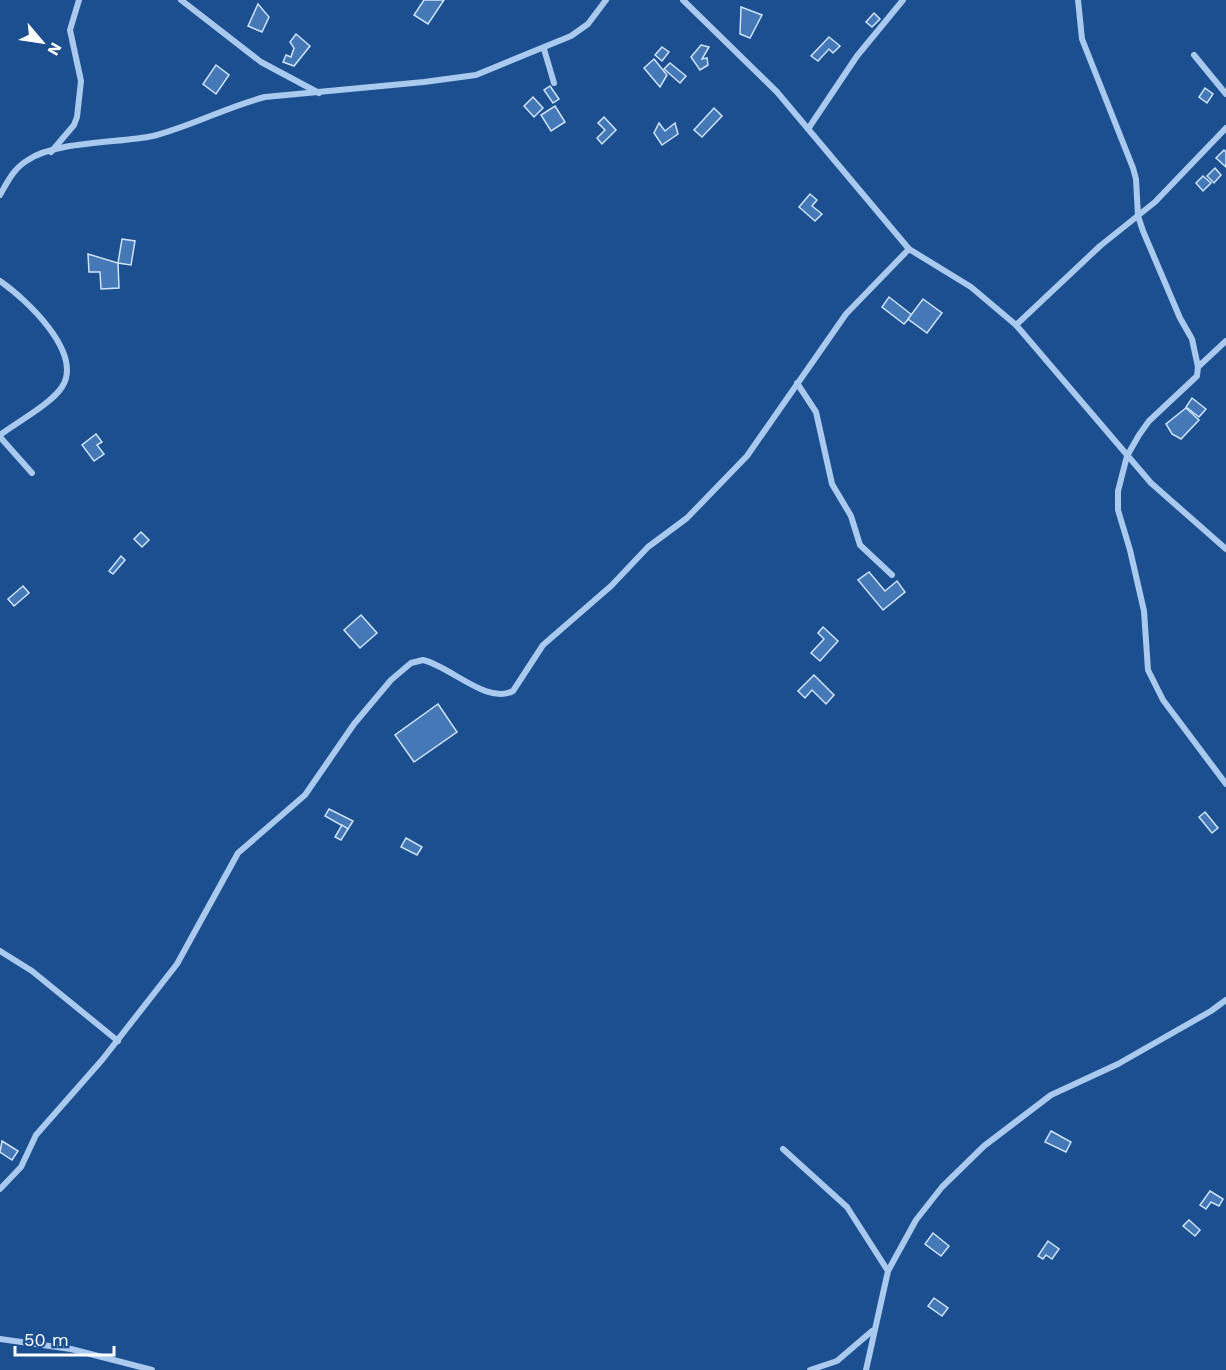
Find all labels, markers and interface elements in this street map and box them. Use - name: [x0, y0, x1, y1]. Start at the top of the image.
- north arrow: [12, 12, 72, 72]
- text: N: [43, 39, 66, 59]
- scale bar: [15, 1319, 114, 1357]
- text: 50 m: [24, 1329, 69, 1350]

